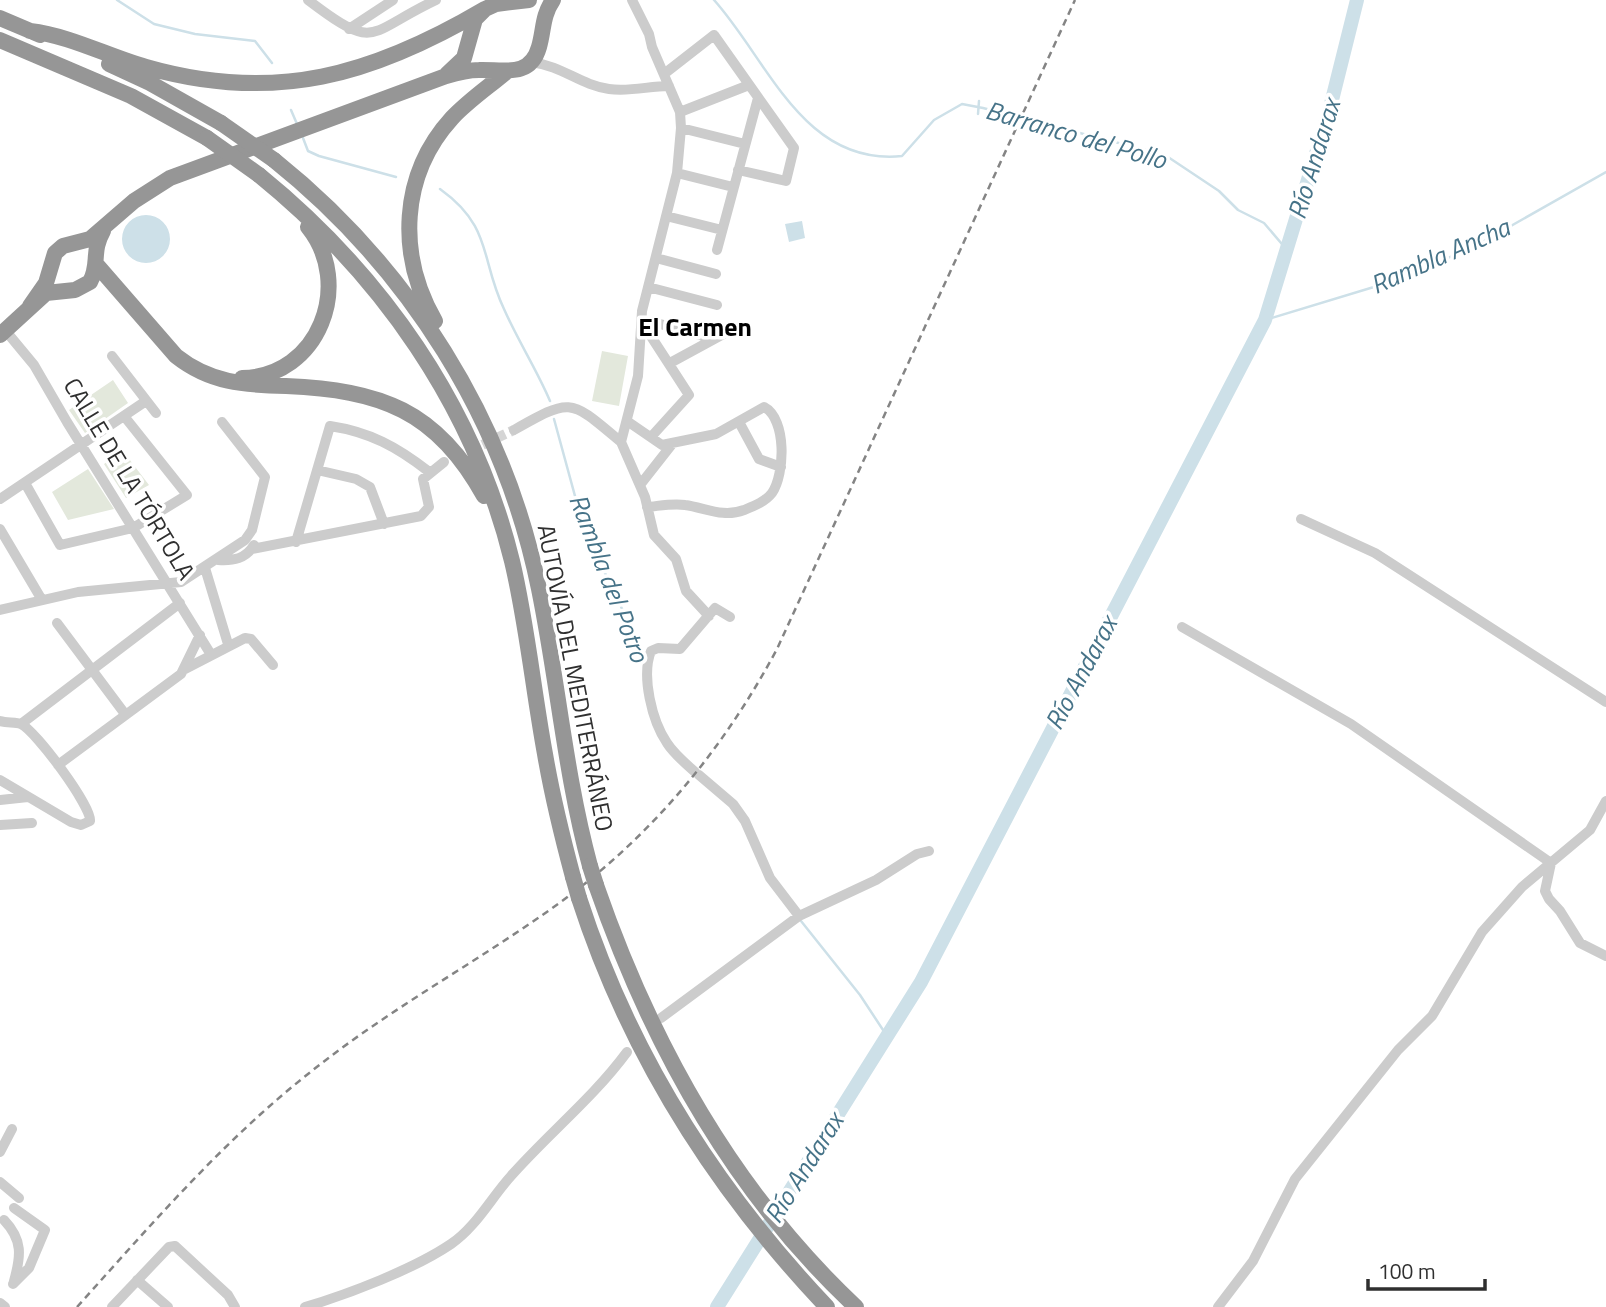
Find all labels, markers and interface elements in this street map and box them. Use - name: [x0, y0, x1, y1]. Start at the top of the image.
- water label: Barranco del Pollo: [981, 90, 1172, 179]
- water label: Río Andarax: [1277, 91, 1351, 224]
- water label: Rambla Ancha: [1364, 207, 1518, 304]
- district label: El Carmen: [638, 307, 752, 346]
- street label: CALLE DE LA TÓRTOLA: [55, 370, 205, 586]
- water label: Rambla del Potro: [560, 488, 660, 669]
- street label: AUTOVÍA DEL MEDITERRÁNEO: [529, 521, 623, 834]
- water label: Río Andarax: [1034, 606, 1128, 737]
- water label: Río Andarax: [754, 1102, 855, 1231]
- scale bar: [1368, 1248, 1485, 1292]
- text: 100 m: [1378, 1255, 1435, 1287]

